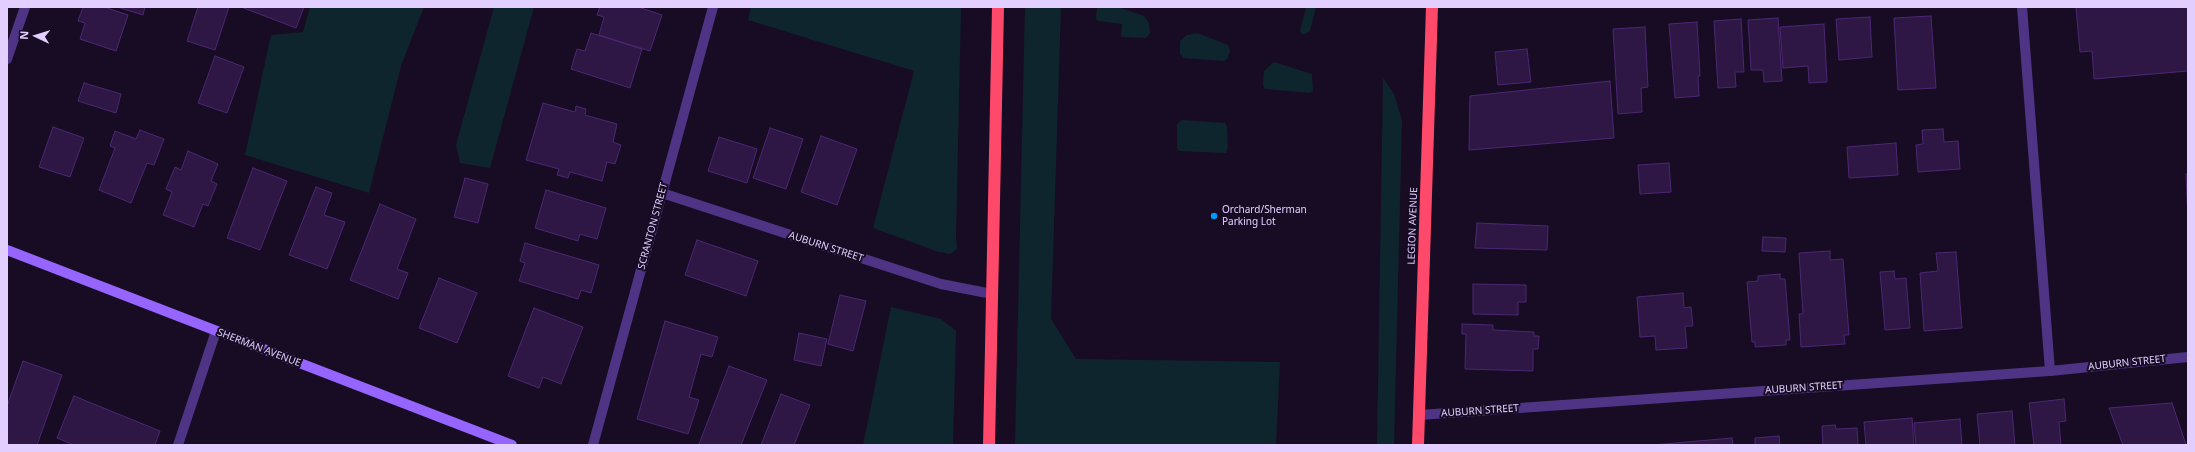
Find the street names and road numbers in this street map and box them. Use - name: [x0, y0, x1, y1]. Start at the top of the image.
- street label: SCRANTON STREET: [636, 181, 670, 271]
- street label: LEGION AVENUE: [1406, 187, 1420, 265]
- street label: AUBURN STREET: [787, 229, 865, 265]
- street label: SHERMAN AVENUE: [216, 327, 302, 369]
- street label: AUBURN STREET: [2088, 353, 2166, 373]
- street label: AUBURN STREET: [1765, 379, 1843, 397]
- street label: AUBURN STREET: [1441, 402, 1519, 420]

